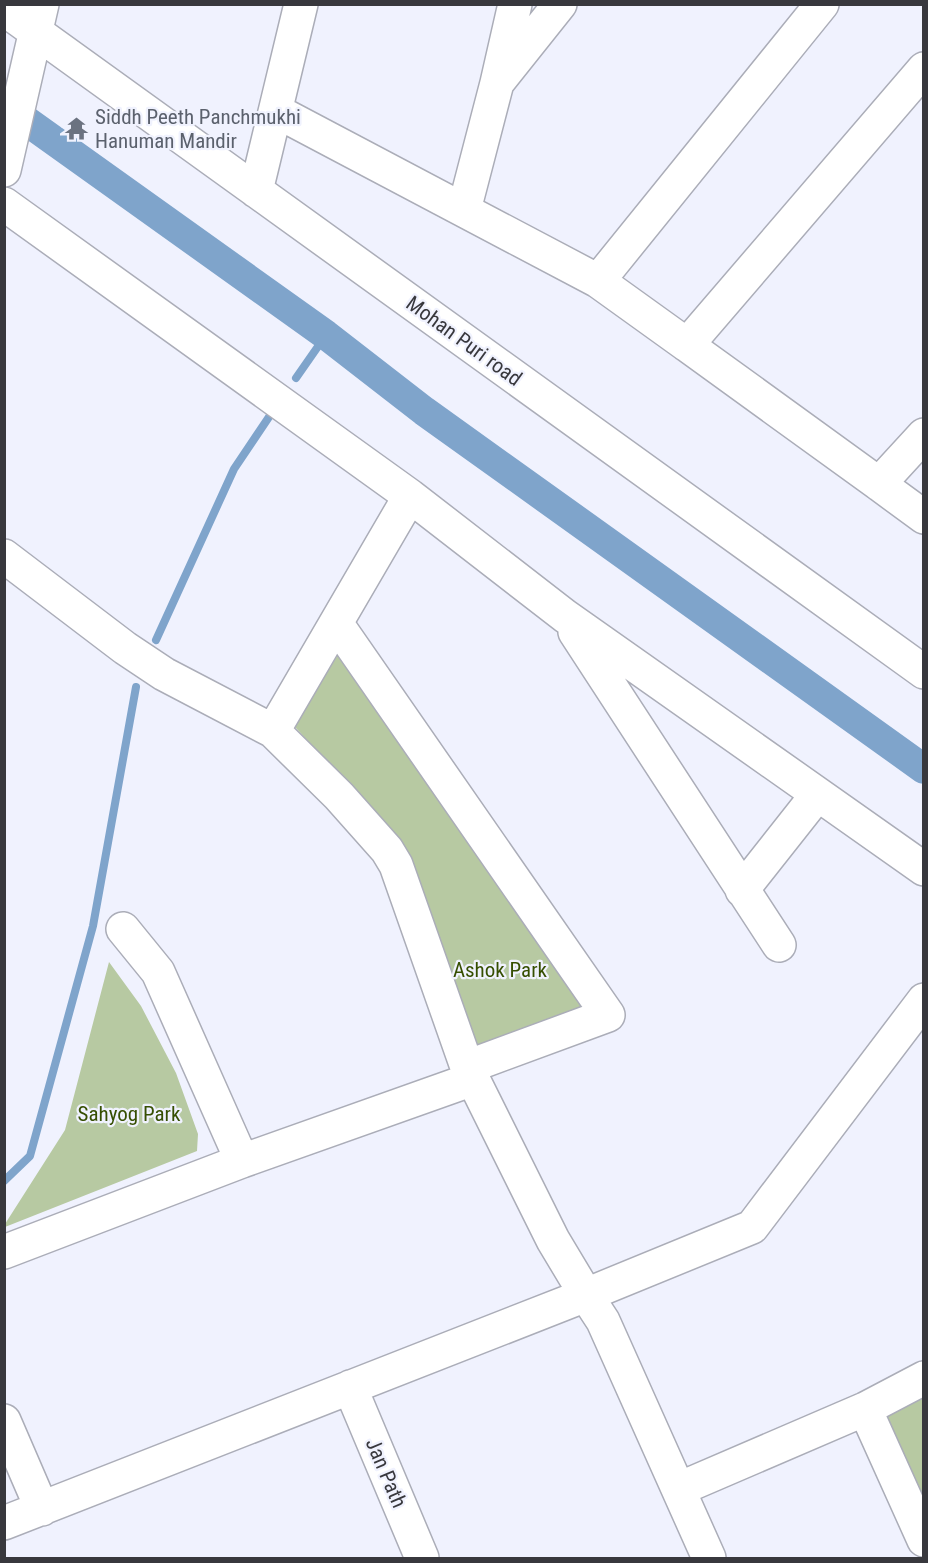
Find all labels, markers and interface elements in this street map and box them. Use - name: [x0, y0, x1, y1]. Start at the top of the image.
- place label: Siddh Peeth Panchmukhi Hanuman Mandir: [95, 105, 301, 153]
- temple icon: Siddh Peeth Panchmukhi Hanuman Mandir: [64, 116, 90, 142]
- street label: Mohan Puri road: [402, 291, 526, 391]
- park label: Ashok Park: [453, 958, 548, 982]
- park label: Sahyog Park: [78, 1102, 181, 1126]
- street label: Jan Path: [361, 1435, 411, 1511]

